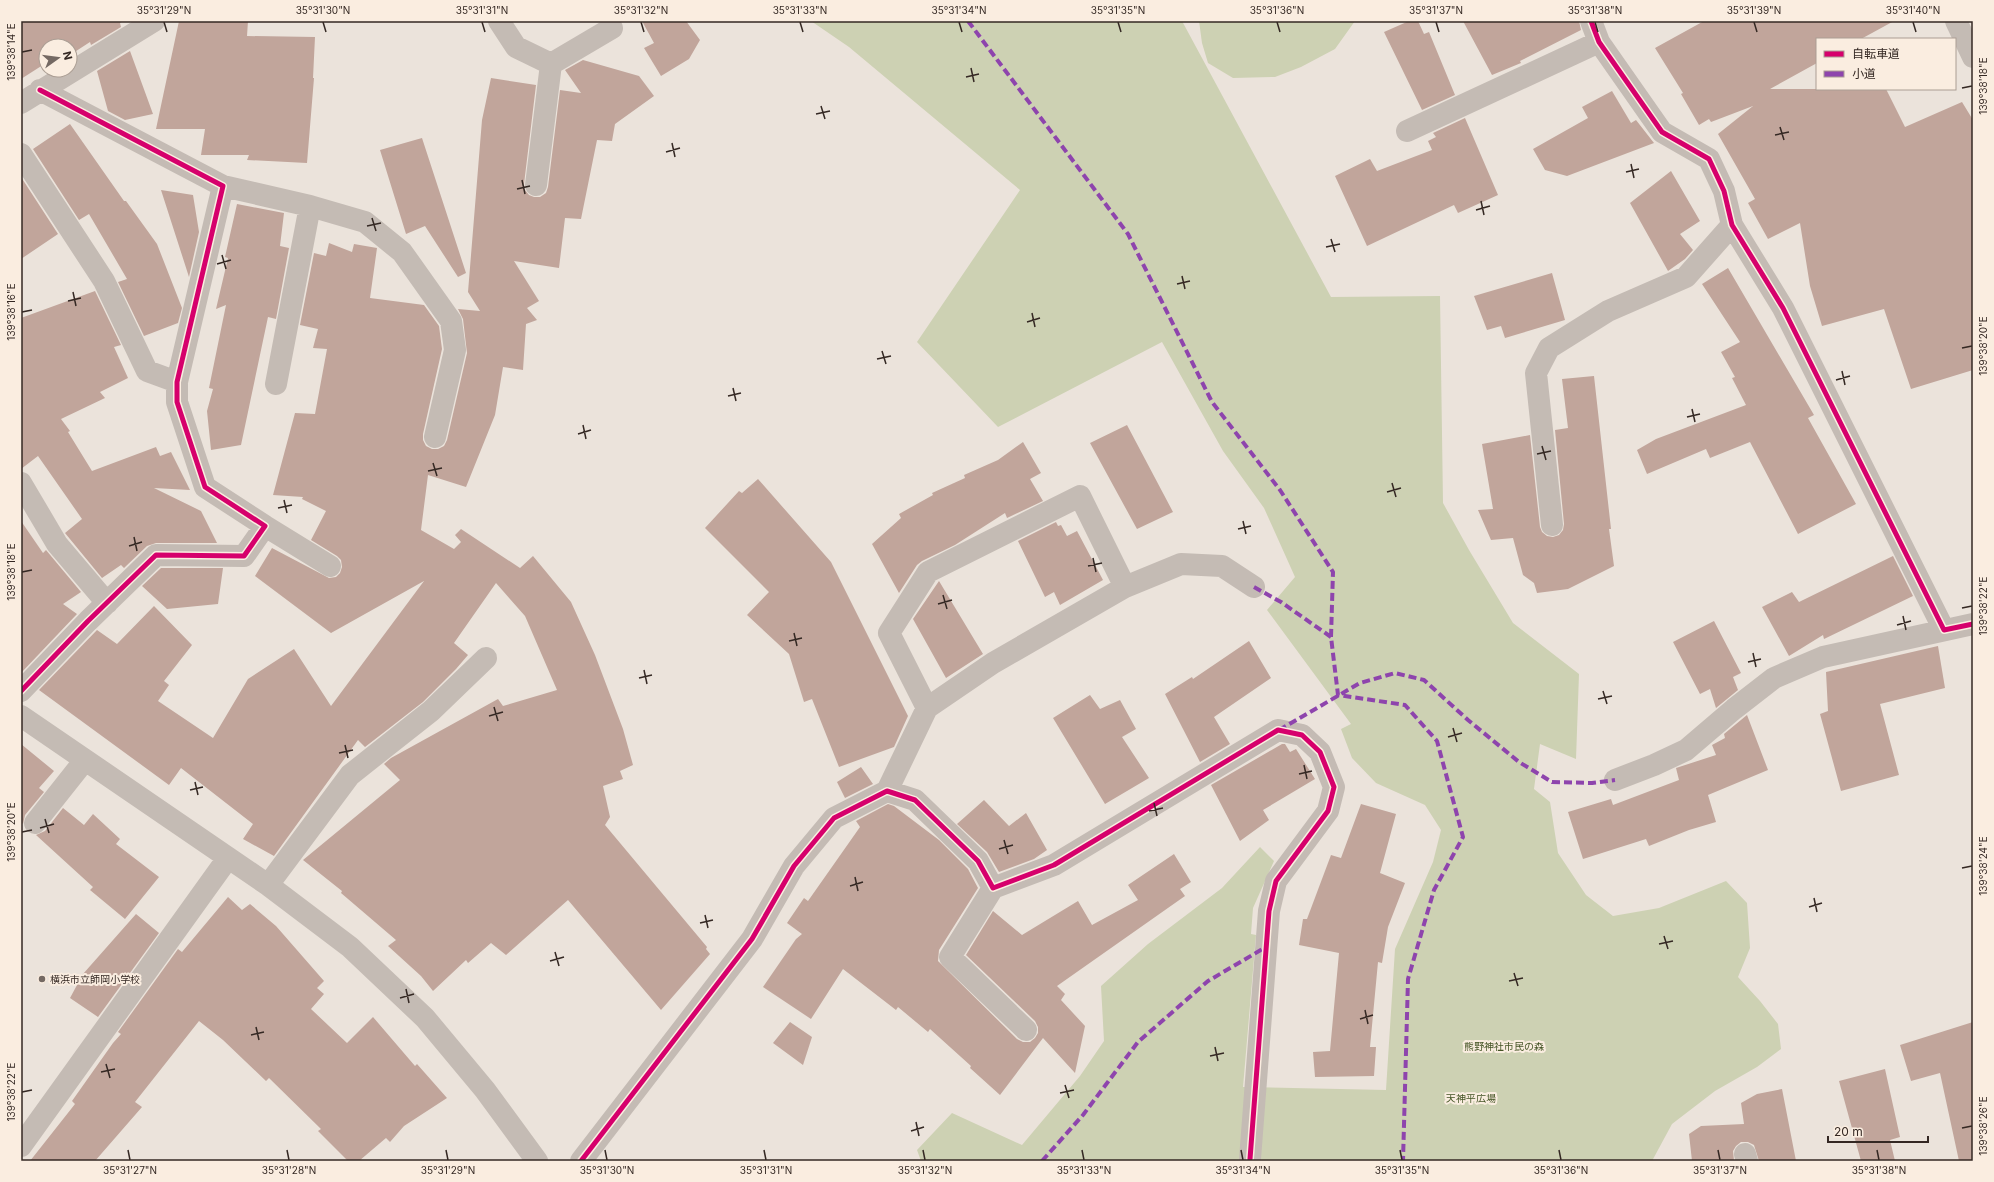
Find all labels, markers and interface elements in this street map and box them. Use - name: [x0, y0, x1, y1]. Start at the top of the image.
- text: 35°31'29"N: [137, 4, 191, 16]
- text: 35°31'30"N: [296, 4, 350, 16]
- text: 35°31'31"N: [456, 4, 508, 16]
- text: 35°31'32"N: [614, 4, 668, 16]
- text: 35°31'33"N: [773, 4, 827, 16]
- text: 35°31'34"N: [932, 4, 986, 16]
- text: 35°31'35"N: [1091, 4, 1145, 16]
- text: 35°31'36"N: [1250, 4, 1304, 16]
- text: 35°31'37"N: [1409, 4, 1463, 16]
- text: 35°31'38"N: [1568, 4, 1622, 16]
- text: 35°31'39"N: [1727, 4, 1781, 16]
- text: 35°31'40"N: [1886, 4, 1940, 16]
- text: 139°38'14"E: [5, 23, 17, 81]
- north arrow: [38, 38, 78, 78]
- legend: [1816, 38, 1956, 90]
- text: 自転車道: [1852, 46, 1900, 61]
- text: N: [60, 50, 76, 61]
- text: 139°38'18"E: [1977, 57, 1989, 115]
- text: 小道: [1852, 66, 1876, 81]
- text: 139°38'16"E: [5, 283, 17, 341]
- text: 139°38'20"E: [1977, 316, 1989, 376]
- text: 139°38'18"E: [5, 543, 17, 601]
- text: 139°38'22"E: [1977, 576, 1989, 636]
- text: 139°38'20"E: [5, 802, 17, 862]
- text: 139°38'24"E: [1977, 836, 1989, 896]
- place label: 横浜市立師岡小学校: [50, 973, 140, 985]
- marker: 横浜市立師岡小学校: [37, 974, 47, 984]
- park label: 熊野神社市民の森: [1464, 1040, 1544, 1052]
- text: 139°38'22"E: [5, 1062, 17, 1122]
- park label: 天神平広場: [1446, 1092, 1496, 1104]
- text: 139°38'26"E: [1977, 1096, 1989, 1156]
- scale bar: [1828, 1118, 1928, 1144]
- text: 20 m: [1834, 1124, 1863, 1139]
- text: 35°31'27"N: [103, 1164, 157, 1176]
- text: 35°31'28"N: [262, 1164, 316, 1176]
- text: 35°31'29"N: [421, 1164, 475, 1176]
- text: 35°31'30"N: [580, 1164, 634, 1176]
- text: 35°31'31"N: [740, 1164, 792, 1176]
- text: 35°31'32"N: [898, 1164, 952, 1176]
- text: 35°31'33"N: [1057, 1164, 1111, 1176]
- text: 35°31'34"N: [1216, 1164, 1270, 1176]
- text: 35°31'35"N: [1375, 1164, 1429, 1176]
- text: 35°31'36"N: [1534, 1164, 1588, 1176]
- text: 35°31'37"N: [1693, 1164, 1747, 1176]
- text: 35°31'38"N: [1852, 1164, 1906, 1176]

